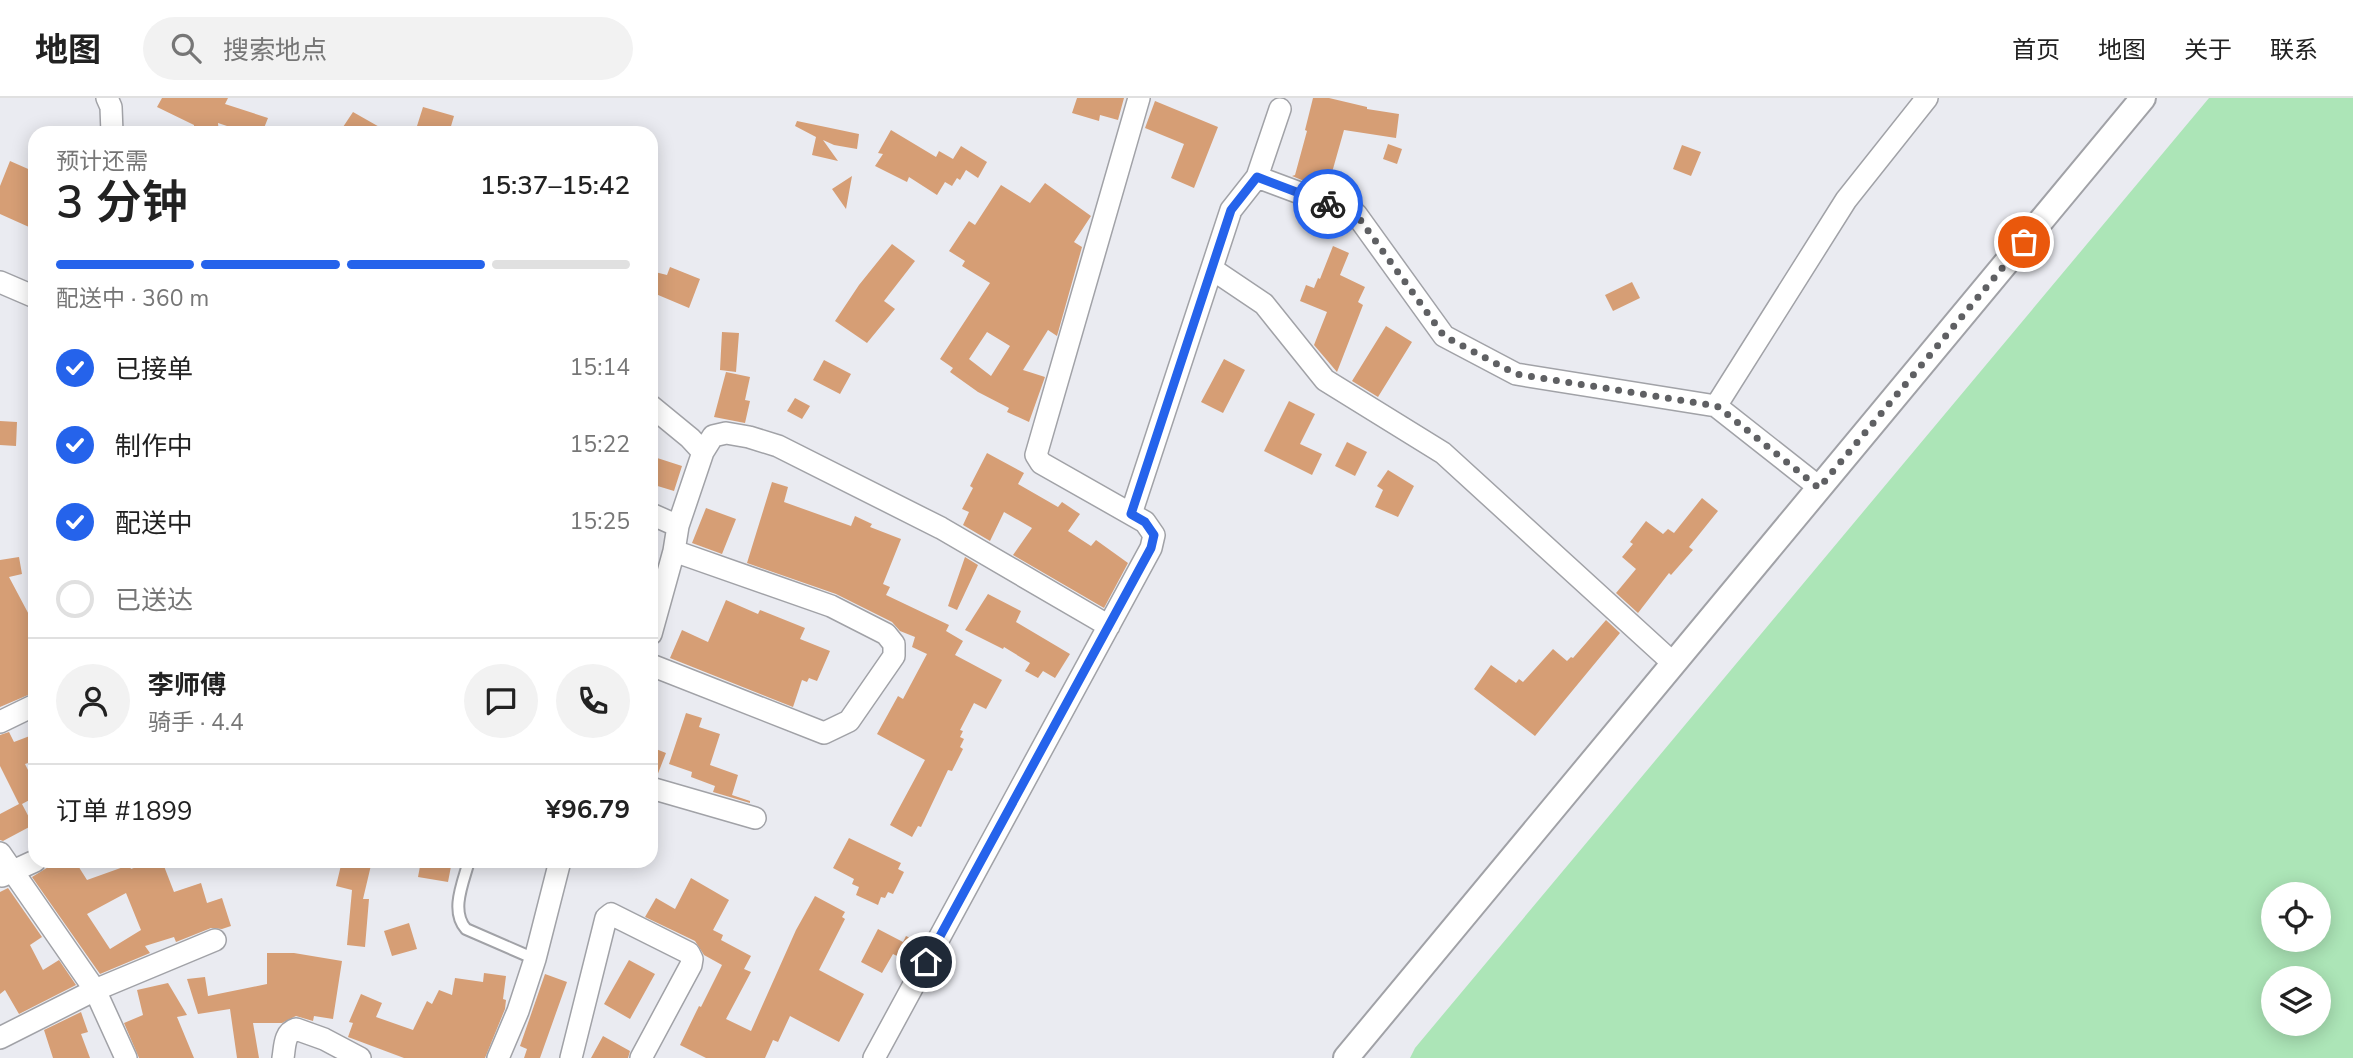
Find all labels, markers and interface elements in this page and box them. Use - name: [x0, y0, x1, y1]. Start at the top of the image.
- search box: [143, 17, 633, 80]
- text: 地图: [35, 28, 101, 73]
- icon: search: [167, 29, 205, 67]
- text: 搜索地点: [223, 33, 327, 68]
- text: 首页: [2012, 34, 2060, 66]
- text: 地图: [2098, 34, 2146, 66]
- text: 关于: [2184, 34, 2232, 66]
- text: 联系: [2270, 34, 2318, 66]
- text: 预计还需: [56, 146, 148, 177]
- text: 15:37–15:42: [480, 168, 630, 203]
- courier: [1293, 169, 1363, 239]
- text: 3 分钟: [56, 171, 188, 234]
- icon: bike: [1309, 185, 1347, 223]
- pin: [1994, 212, 2054, 272]
- icon: bag: [2005, 223, 2043, 261]
- text: 配送中 · 360 m: [56, 283, 209, 314]
- icon: check: [56, 349, 94, 387]
- text: 已接单: [115, 352, 193, 387]
- text: 15:14: [570, 352, 630, 383]
- icon: check: [56, 426, 94, 464]
- text: 制作中: [115, 429, 193, 464]
- text: 15:22: [570, 429, 630, 460]
- icon: check: [56, 503, 94, 541]
- text: 配送中: [115, 506, 193, 541]
- text: 15:25: [570, 506, 630, 537]
- text: 已送达: [115, 583, 193, 618]
- button: person: [56, 664, 130, 738]
- button: chat: [464, 664, 538, 738]
- button: phone: [556, 664, 630, 738]
- text: 李师傅: [148, 668, 226, 703]
- text: 骑手 · 4.4: [148, 707, 244, 738]
- text: ¥96.79: [546, 792, 630, 827]
- text: 订单 #1899: [56, 794, 193, 829]
- map controls: [2261, 882, 2331, 1036]
- button: locate: [2261, 882, 2331, 952]
- pin: [896, 932, 956, 992]
- icon: home: [907, 943, 945, 981]
- button: layers: [2261, 966, 2331, 1036]

